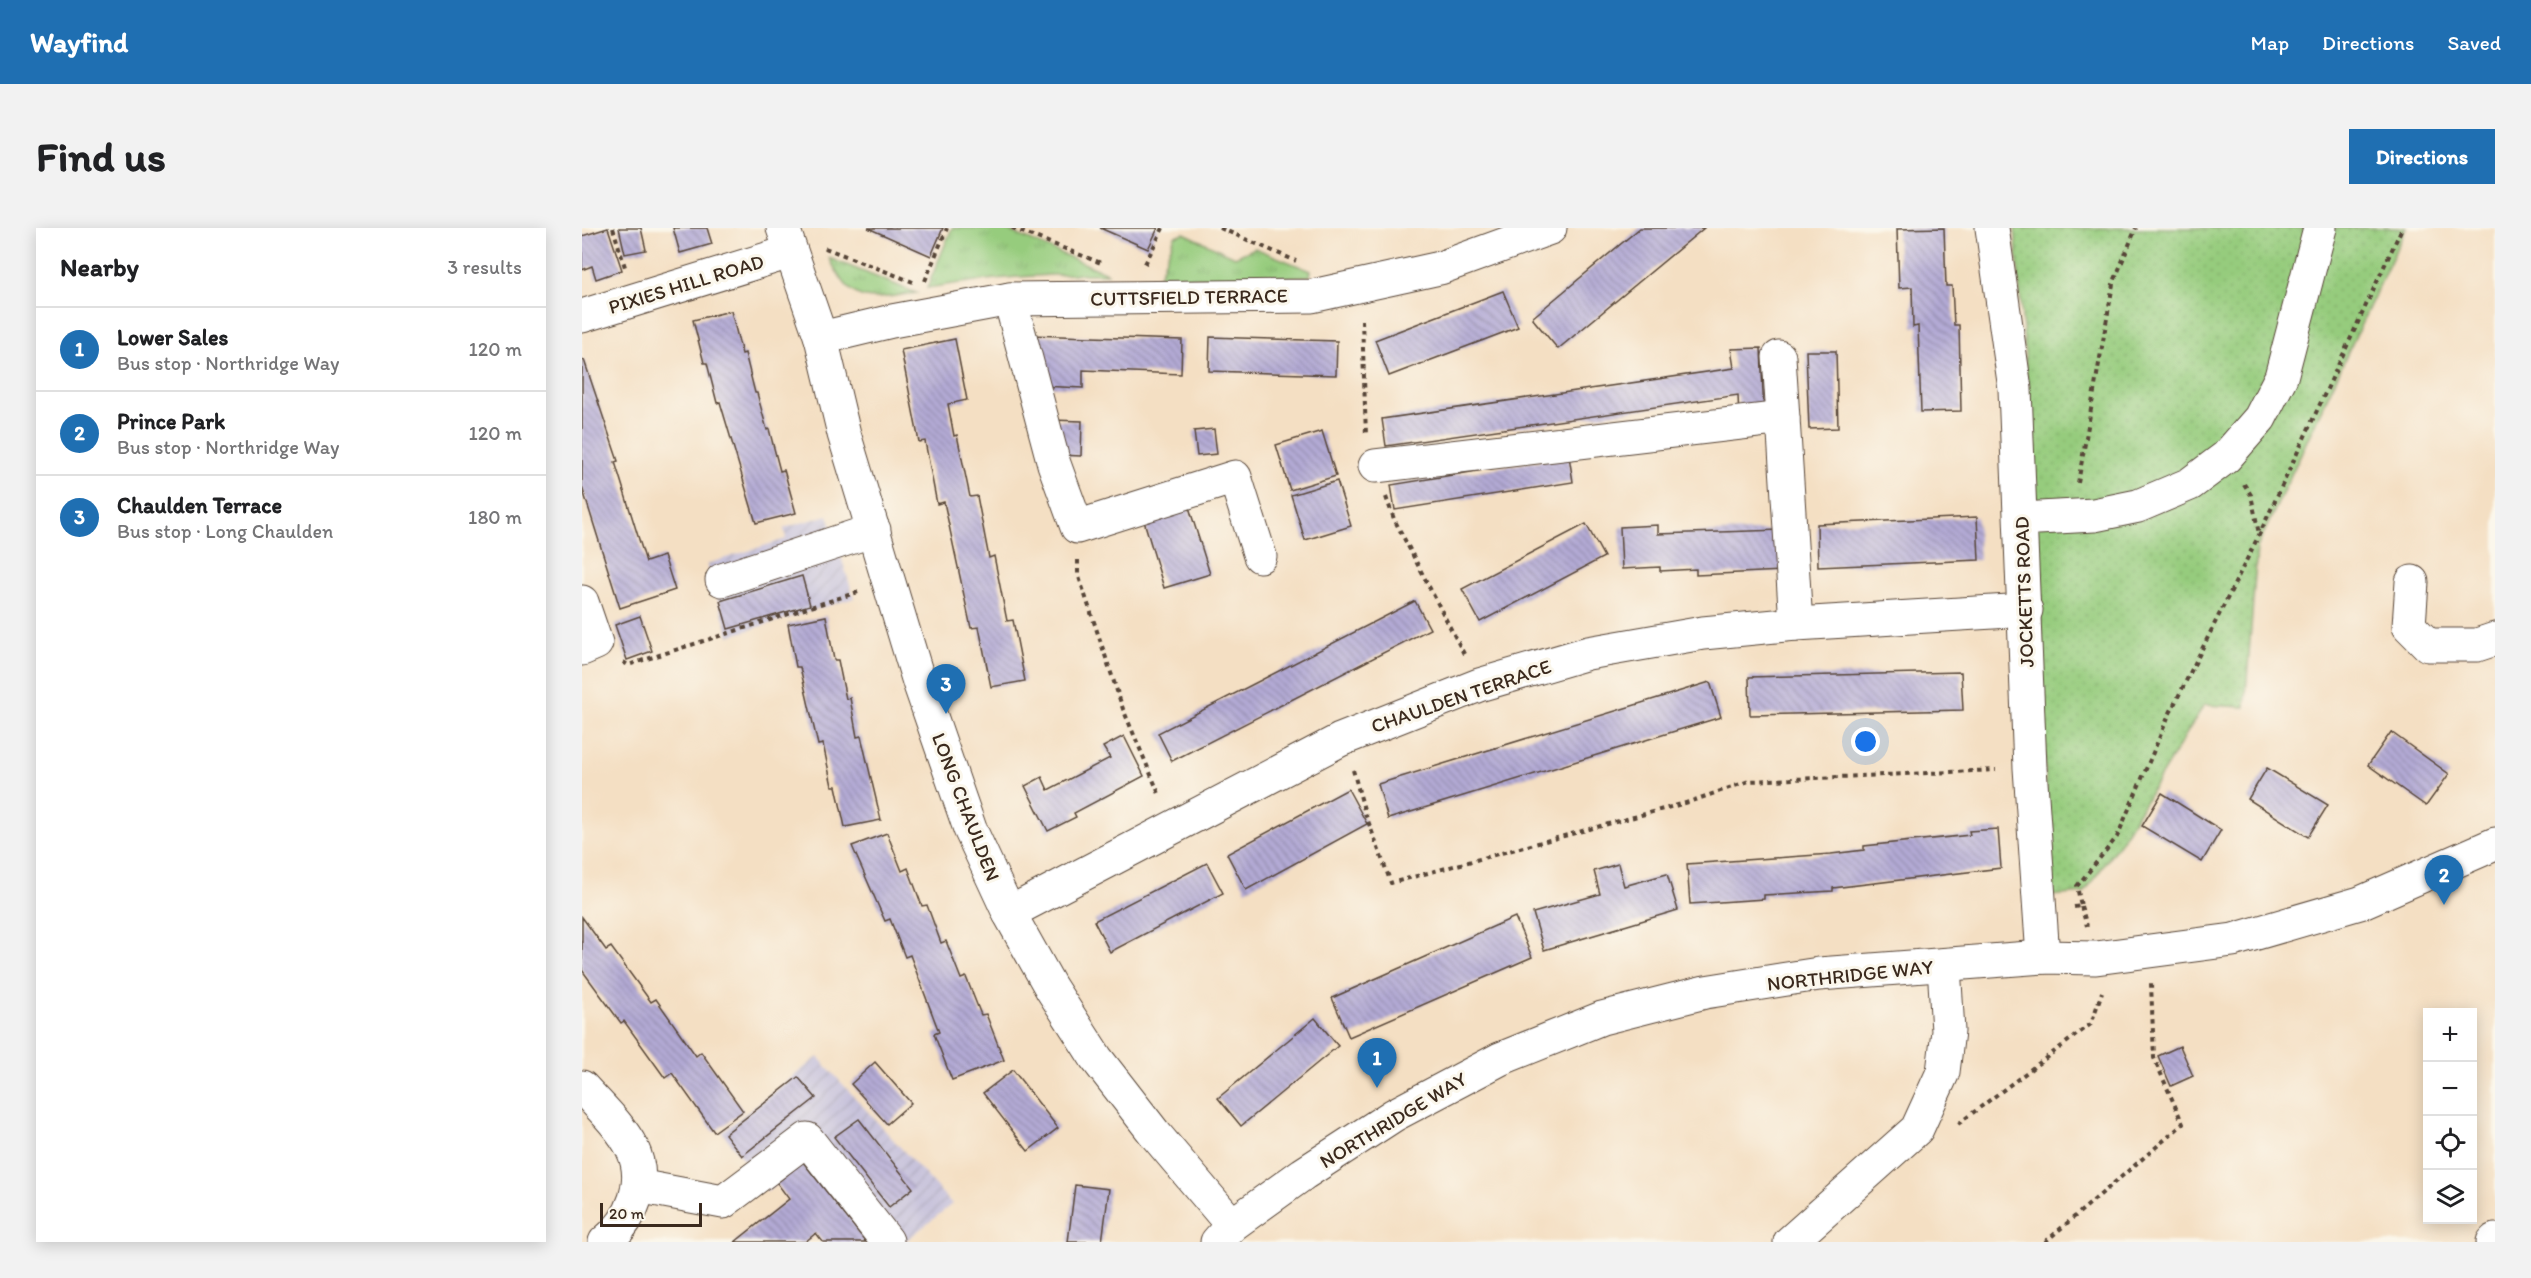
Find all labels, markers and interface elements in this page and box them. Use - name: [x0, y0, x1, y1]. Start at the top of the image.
- text: Wayfind: [30, 25, 128, 59]
- text: Map: [2251, 30, 2289, 55]
- text: Directions: [2322, 30, 2414, 55]
- text: Saved: [2447, 30, 2501, 55]
- button: Directions: [2349, 129, 2495, 184]
- text: Find us: [36, 131, 166, 182]
- street label: PIXIES HILL ROAD: [605, 249, 767, 319]
- text: Nearby: [60, 251, 139, 283]
- text: 3 results: [447, 255, 522, 279]
- street label: CUTTSFIELD TERRACE: [1090, 283, 1288, 311]
- text: Lower Sales: [117, 324, 228, 351]
- text: 1: [75, 337, 84, 361]
- text: 120 m: [469, 337, 522, 361]
- text: Bus stop · Northridge Way: [117, 351, 339, 375]
- text: Prince Park: [117, 408, 225, 435]
- text: 2: [74, 421, 85, 445]
- text: 120 m: [469, 421, 522, 445]
- text: Bus stop · Northridge Way: [117, 435, 339, 459]
- text: Chaulden Terrace: [117, 492, 282, 519]
- text: 3: [74, 505, 85, 529]
- text: 180 m: [468, 505, 522, 529]
- street label: JOCKETTS ROAD: [2009, 516, 2039, 668]
- text: Bus stop · Long Chaulden: [117, 519, 333, 543]
- street label: CHAULDEN TERRACE: [1368, 654, 1554, 738]
- pin: 3: [926, 664, 966, 714]
- your location: [1851, 727, 1880, 756]
- street label: LONG CHAULDEN: [927, 730, 1005, 884]
- pin: 2: [2424, 856, 2464, 905]
- street label: NORTHRIDGE WAY: [1766, 954, 1935, 996]
- map controls: [2423, 1008, 2477, 1224]
- button: +: [2423, 1008, 2477, 1062]
- pin: 1: [1358, 1038, 1396, 1088]
- button: −: [2423, 1062, 2477, 1116]
- street label: NORTHRIDGE WAY: [1315, 1066, 1471, 1173]
- button: locate: [2423, 1116, 2477, 1170]
- button: layers: [2423, 1170, 2477, 1224]
- scale bar: [600, 1200, 702, 1228]
- text: 20 m: [609, 1204, 644, 1223]

